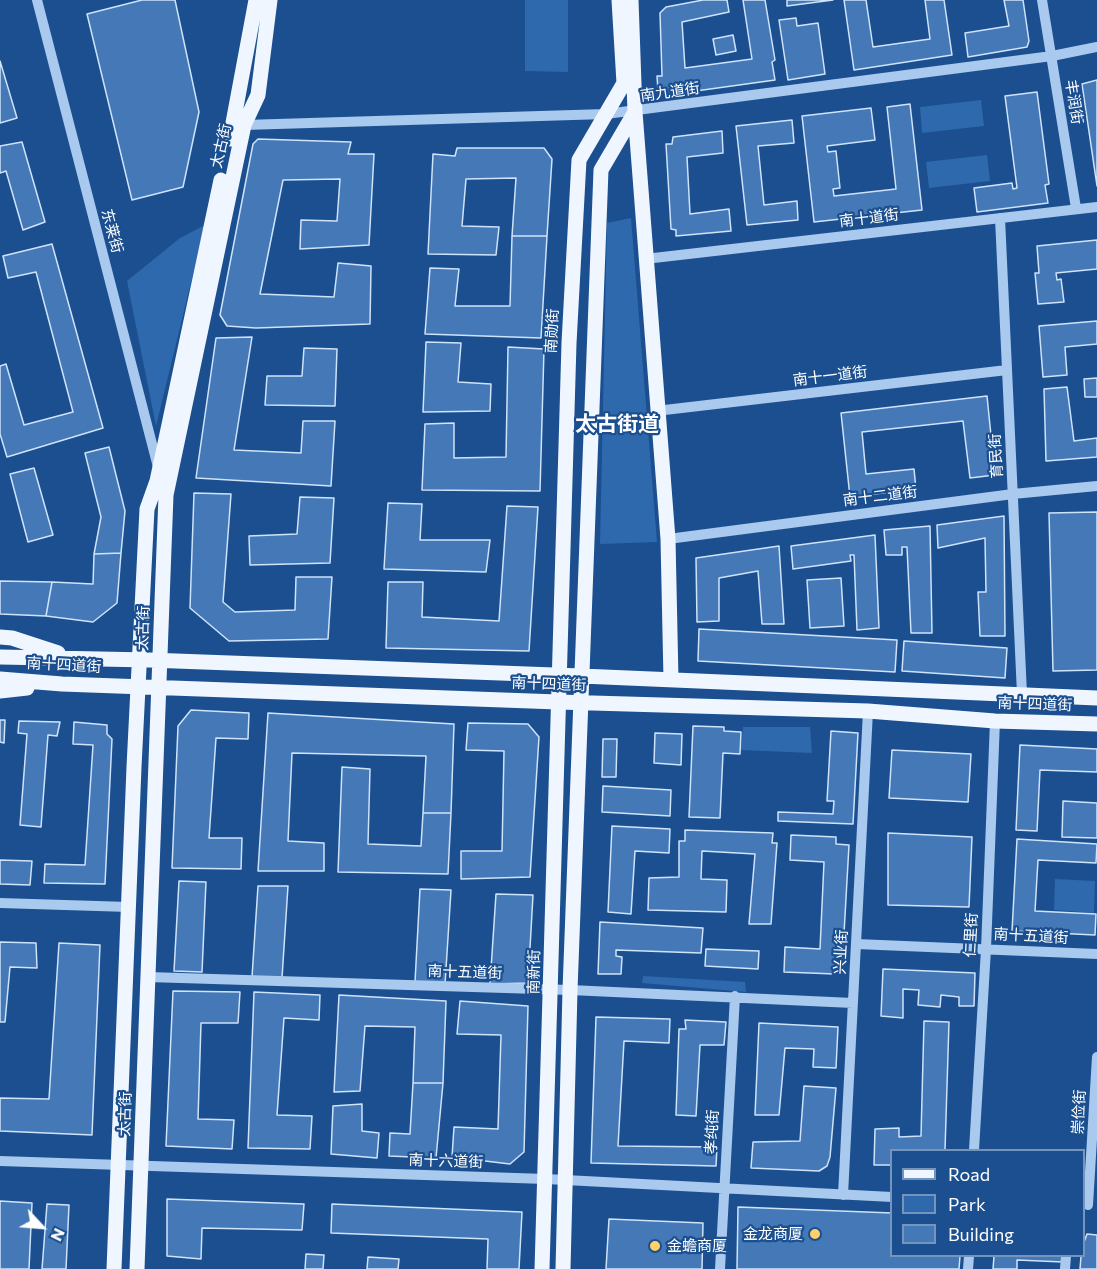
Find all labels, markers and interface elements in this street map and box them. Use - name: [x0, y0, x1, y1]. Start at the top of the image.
- street label: 丰润街: [1062, 78, 1086, 126]
- street label: 南九道街: [639, 79, 701, 105]
- street label: 太古街: [207, 122, 235, 170]
- street label: 南十道街: [838, 205, 900, 231]
- street label: 东莱街: [97, 207, 127, 255]
- street label: 南勋街: [542, 308, 562, 354]
- street label: 南十一道街: [792, 362, 868, 390]
- district label: 太古街道: [575, 411, 659, 437]
- street label: 育民街: [986, 433, 1006, 479]
- street label: 南十二道街: [842, 482, 918, 510]
- street label: 太古街: [133, 605, 153, 651]
- street label: 南十四道街: [26, 654, 102, 676]
- street label: 南十四道街: [511, 674, 587, 694]
- street label: 南十四道街: [997, 694, 1073, 714]
- street label: 仁里街: [961, 912, 981, 958]
- street label: 南十五道街: [993, 925, 1069, 947]
- street label: 兴业街: [831, 929, 851, 975]
- street label: 南新街: [525, 949, 543, 995]
- street label: 南十五道街: [427, 962, 503, 982]
- street label: 崇俭街: [1069, 1089, 1089, 1135]
- street label: 太古街: [115, 1091, 135, 1137]
- street label: 孝纯街: [702, 1109, 722, 1155]
- legend: [890, 1149, 1085, 1257]
- street label: 南十六道街: [408, 1151, 484, 1171]
- text: Road: [948, 1163, 990, 1185]
- text: Park: [948, 1193, 986, 1215]
- north arrow: [12, 1197, 72, 1257]
- text: Building: [948, 1223, 1014, 1245]
- place label: 金龙商厦: [743, 1225, 803, 1243]
- text: N: [47, 1226, 70, 1245]
- marker: 金龙商厦: [808, 1227, 822, 1241]
- place label: 金蟾商厦: [667, 1237, 727, 1255]
- marker: 金蟾商厦: [648, 1239, 662, 1253]

